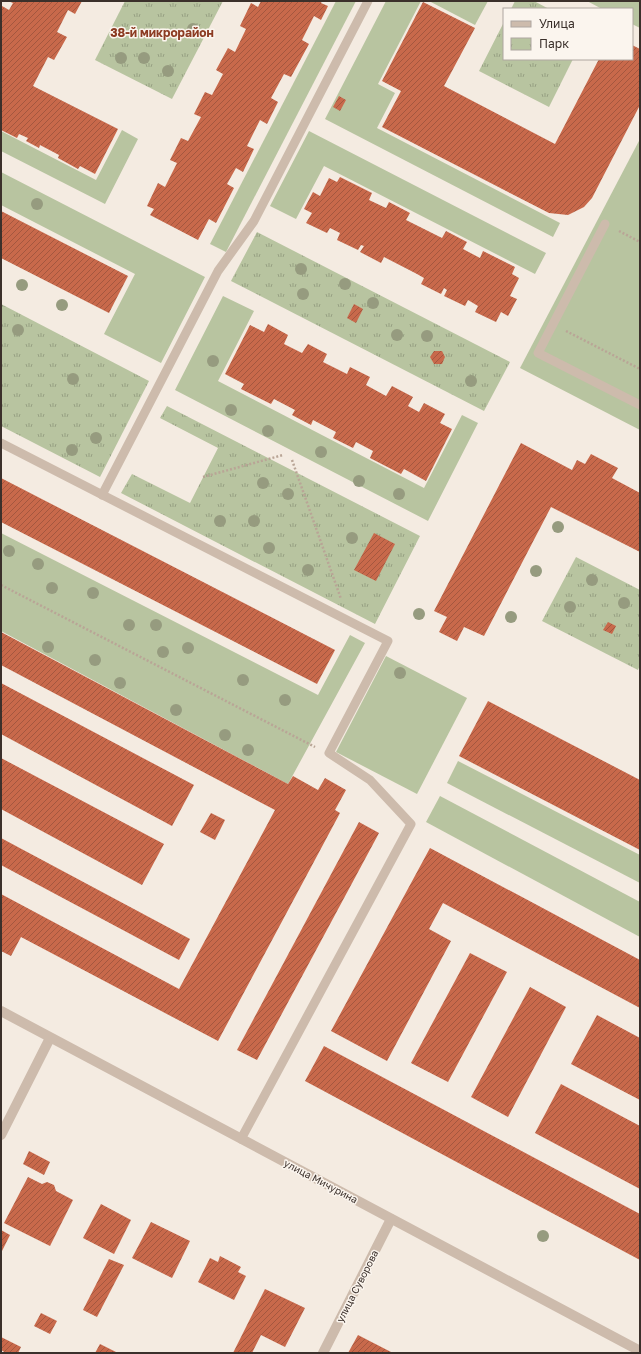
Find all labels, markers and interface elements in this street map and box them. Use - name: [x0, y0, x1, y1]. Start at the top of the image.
- legend: [503, 8, 633, 60]
- text: Улица: [539, 16, 575, 31]
- district label: 38-й микрорайон: [110, 25, 214, 40]
- text: Парк: [539, 36, 569, 51]
- street label: улица Мичурина: [282, 1157, 360, 1205]
- street label: улица Суворова: [334, 1248, 380, 1324]

